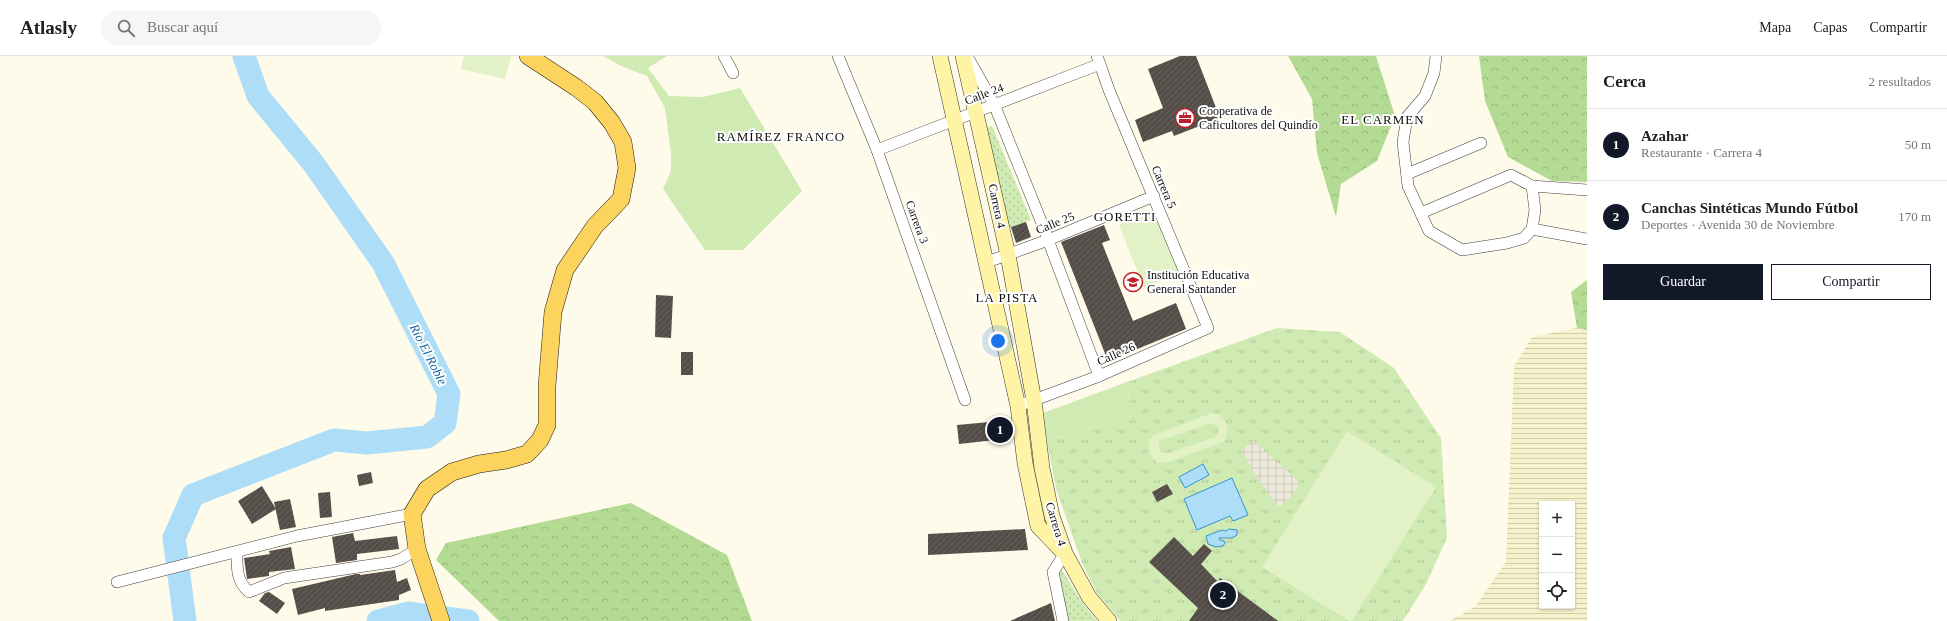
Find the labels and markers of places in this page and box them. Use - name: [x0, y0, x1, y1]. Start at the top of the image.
- place label: Cooperativa de Caficultores del Quindío: [1199, 104, 1318, 132]
- office icon: Cooperativa de Caficultores del Quindío: [1174, 107, 1196, 129]
- place label: Institución Educativa General Santander: [1147, 268, 1250, 296]
- school or university icon: Institución Educativa General Santander: [1122, 271, 1144, 293]
- pin: 1: [987, 415, 1013, 445]
- pin: 2: [1210, 580, 1236, 610]

